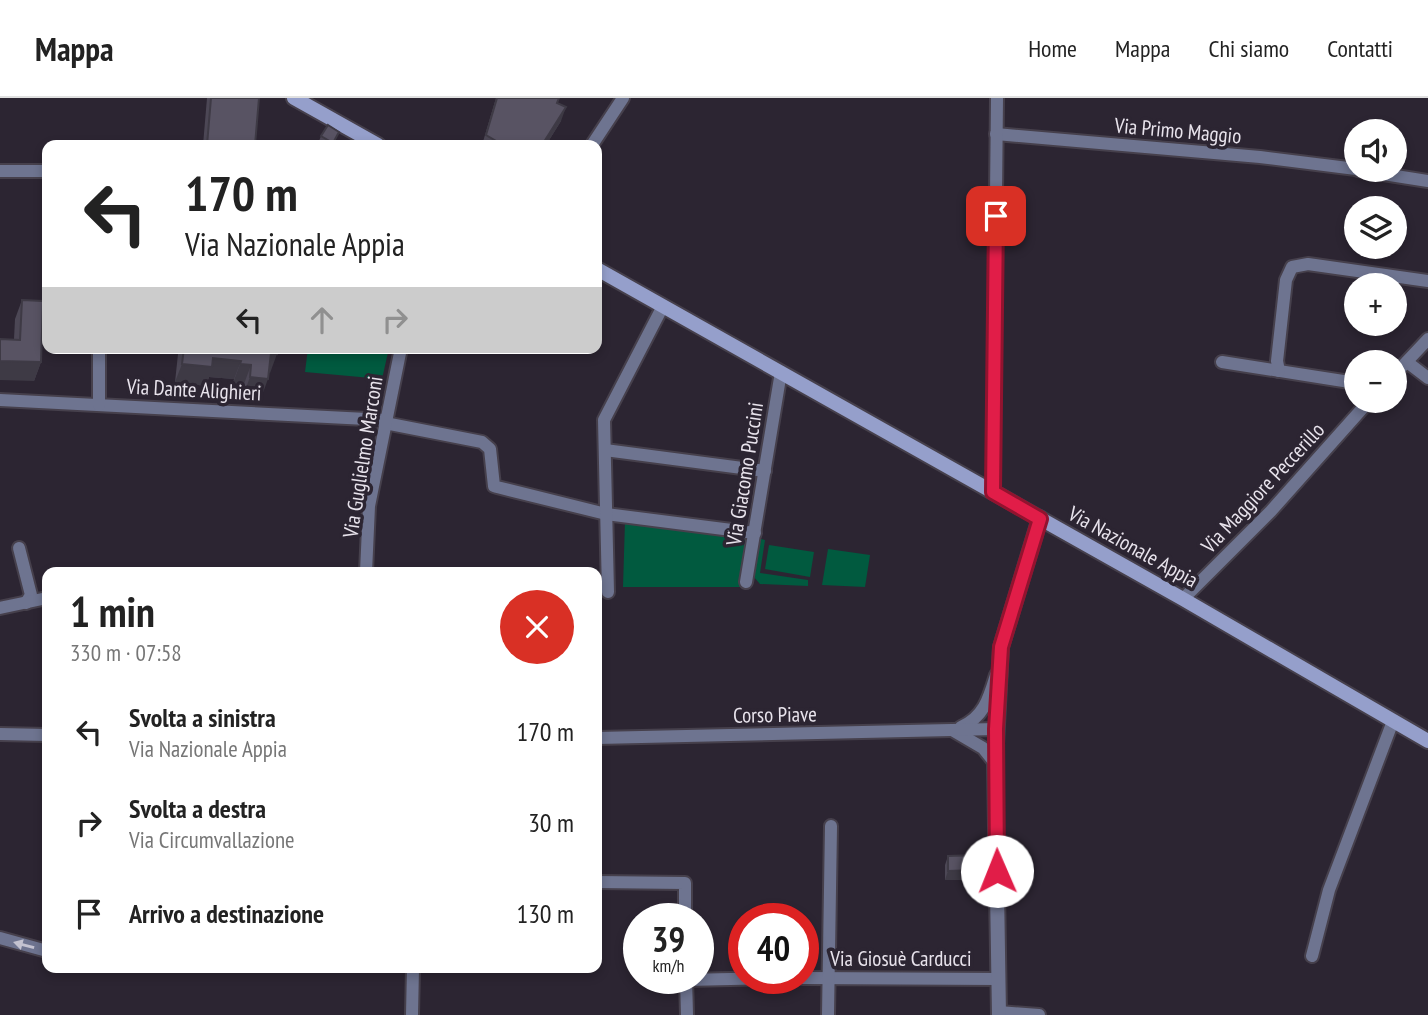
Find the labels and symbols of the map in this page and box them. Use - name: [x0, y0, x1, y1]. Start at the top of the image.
- street label: Via Primo Maggio: [1113, 111, 1243, 149]
- pin: [966, 186, 1026, 246]
- street label: Via Dante Alighieri: [125, 372, 262, 407]
- street label: Via Guglielmo Marconi: [336, 374, 389, 541]
- street label: Via Giacomo Puccini: [720, 400, 769, 549]
- street label: Via Maggiore Peccerillo: [1194, 417, 1330, 559]
- street label: Via Nazionale Appia: [1063, 499, 1203, 593]
- street label: Corso Piave: [733, 700, 817, 729]
- position arrow: [960, 834, 1034, 908]
- speed limit sign: 40: [728, 903, 819, 994]
- one-way arrow: [12, 939, 34, 950]
- street label: Via Giosuè Carducci: [829, 945, 972, 972]

